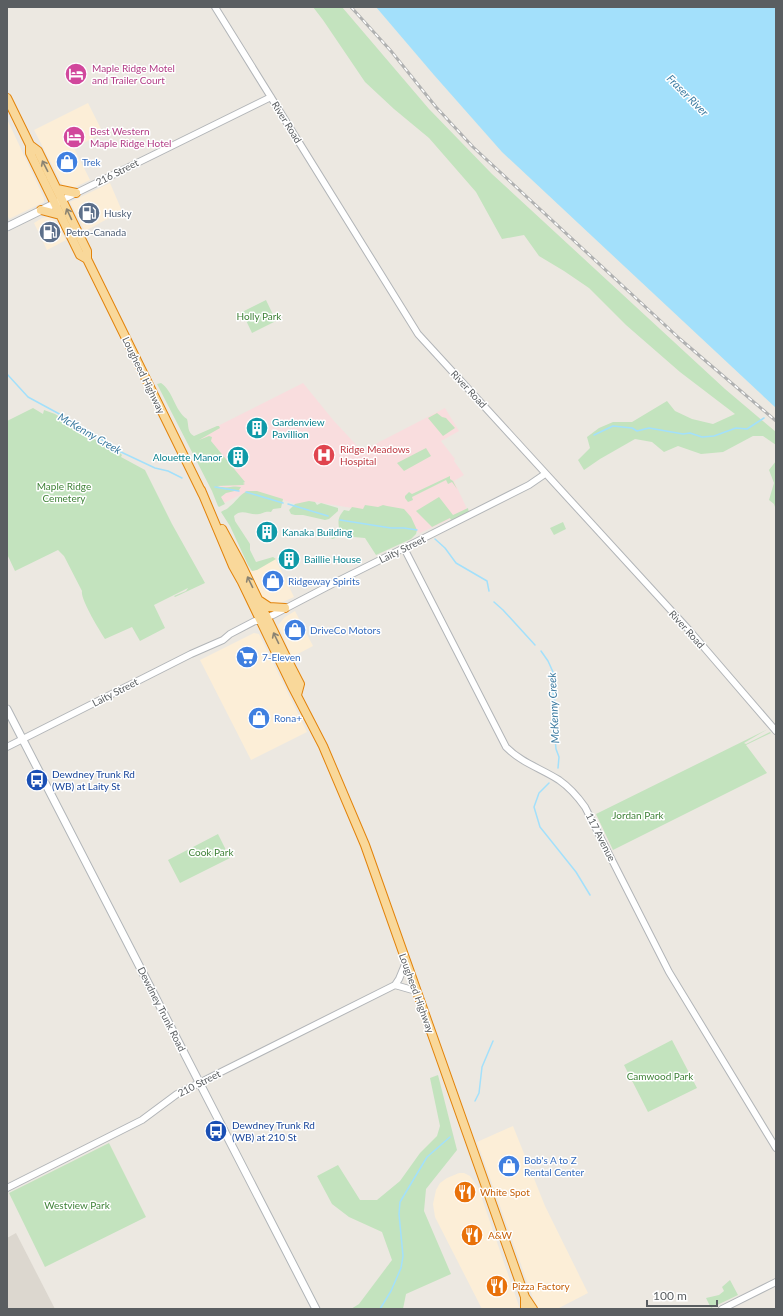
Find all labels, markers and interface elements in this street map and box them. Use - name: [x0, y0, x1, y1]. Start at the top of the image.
- hotel icon: Maple Ridge Motel and Trailer Court: [63, 61, 89, 87]
- place label: Maple Ridge Motel and Trailer Court: [92, 62, 175, 86]
- water label: Fraser River: [665, 72, 712, 119]
- street label: River Road: [269, 99, 305, 145]
- hotel icon: Best Western Maple Ridge Hotel: [61, 124, 87, 150]
- place label: Best Western Maple Ridge Hotel: [90, 125, 171, 149]
- shop icon: Trek: [54, 149, 80, 175]
- place label: Trek: [82, 156, 102, 168]
- street label: 216 Street: [94, 156, 141, 188]
- one-way arrow: [41, 160, 48, 172]
- fuel station icon: Husky: [76, 200, 102, 226]
- place label: Husky: [104, 207, 133, 219]
- one-way arrow: [65, 208, 72, 220]
- fuel station icon: Petro-Canada: [37, 219, 63, 245]
- place label: Petro-Canada: [66, 226, 126, 238]
- park label: Holly Park: [237, 310, 282, 322]
- street label: Lougheed Highway: [120, 335, 168, 416]
- street label: River Road: [449, 368, 489, 410]
- water label: McKenny Creek: [56, 410, 125, 457]
- building icon: Gardenview Pavillion: [244, 415, 270, 441]
- place label: Gardenview Pavillion: [272, 416, 325, 440]
- hospital icon: Ridge Meadows Hospital: [311, 442, 337, 468]
- place label: Ridge Meadows Hospital: [340, 443, 410, 467]
- building icon: Alouette Manor: [225, 444, 251, 470]
- place label: Alouette Manor: [153, 451, 222, 463]
- park label: Maple Ridge Cemetery: [37, 480, 91, 504]
- building icon: Kanaka Building: [254, 519, 280, 545]
- place label: Kanaka Building: [282, 526, 352, 538]
- street label: Laity Street: [377, 532, 427, 565]
- building icon: Baillie House: [276, 546, 302, 572]
- place label: Baillie House: [304, 553, 361, 565]
- shop icon: Ridgeway Spirits: [260, 568, 286, 594]
- place label: Ridgeway Spirits: [288, 575, 360, 587]
- one-way arrow: [246, 577, 253, 589]
- street label: River Road: [667, 607, 707, 651]
- shop icon: DriveCo Motors: [282, 617, 308, 643]
- place label: DriveCo Motors: [310, 624, 381, 636]
- one-way arrow: [272, 632, 279, 644]
- supermarket icon: 7-Eleven: [234, 644, 260, 670]
- place label: 7-Eleven: [262, 651, 301, 663]
- water label: McKenny Creek: [545, 671, 561, 744]
- street label: Laity Street: [90, 675, 140, 709]
- shop icon: Rona+: [246, 705, 272, 731]
- place label: Rona+: [274, 712, 302, 724]
- bus stop icon: Dewdney Trunk Rd (WB) at Laity St: [24, 767, 50, 793]
- place label: Dewdney Trunk Rd (WB) at Laity St: [52, 768, 135, 792]
- park label: Jordan Park: [612, 809, 665, 821]
- street label: 117 Avenue: [584, 811, 618, 863]
- park label: Cook Park: [188, 846, 234, 858]
- street label: Lougheed Highway: [397, 951, 437, 1035]
- street label: Dewdney Trunk Road: [135, 965, 189, 1053]
- street label: 210 Street: [176, 1067, 223, 1099]
- park label: Camwood Park: [627, 1070, 694, 1082]
- bus stop icon: Dewdney Trunk Rd (WB) at 210 St: [203, 1118, 229, 1144]
- place label: Dewdney Trunk Rd (WB) at 210 St: [232, 1119, 315, 1143]
- shop icon: Bob's A to Z Rental Center: [496, 1153, 522, 1179]
- place label: Bob's A to Z Rental Center: [524, 1154, 584, 1178]
- restaurant icon: White Spot: [452, 1179, 478, 1205]
- place label: White Spot: [480, 1186, 530, 1198]
- park label: Westview Park: [44, 1199, 111, 1211]
- restaurant icon: A&W: [459, 1222, 485, 1248]
- place label: A&W: [488, 1229, 513, 1241]
- restaurant icon: Pizza Factory: [484, 1273, 510, 1299]
- place label: Pizza Factory: [512, 1280, 571, 1292]
- scale bar: [647, 1282, 717, 1308]
- text: 100 m: [653, 1288, 687, 1303]

